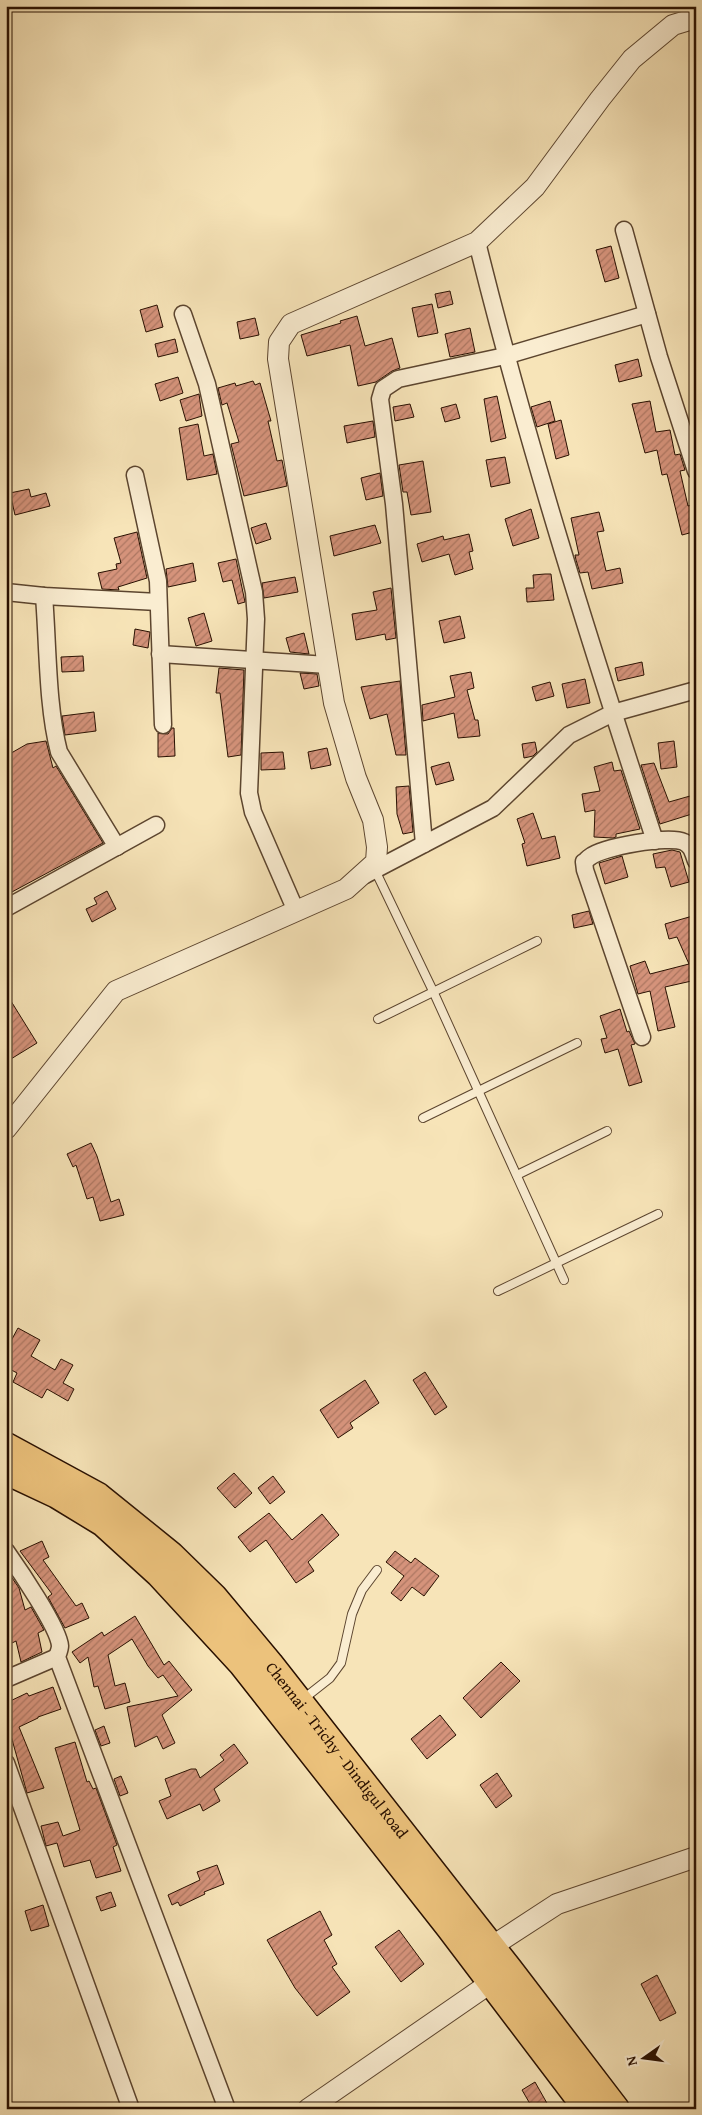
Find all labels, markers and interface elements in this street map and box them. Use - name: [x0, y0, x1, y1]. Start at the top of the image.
- street label: Chennai - Trichy - Dindigul Road: [260, 1656, 414, 1844]
- north arrow: [620, 2032, 670, 2082]
- text: N: [620, 2054, 642, 2068]

